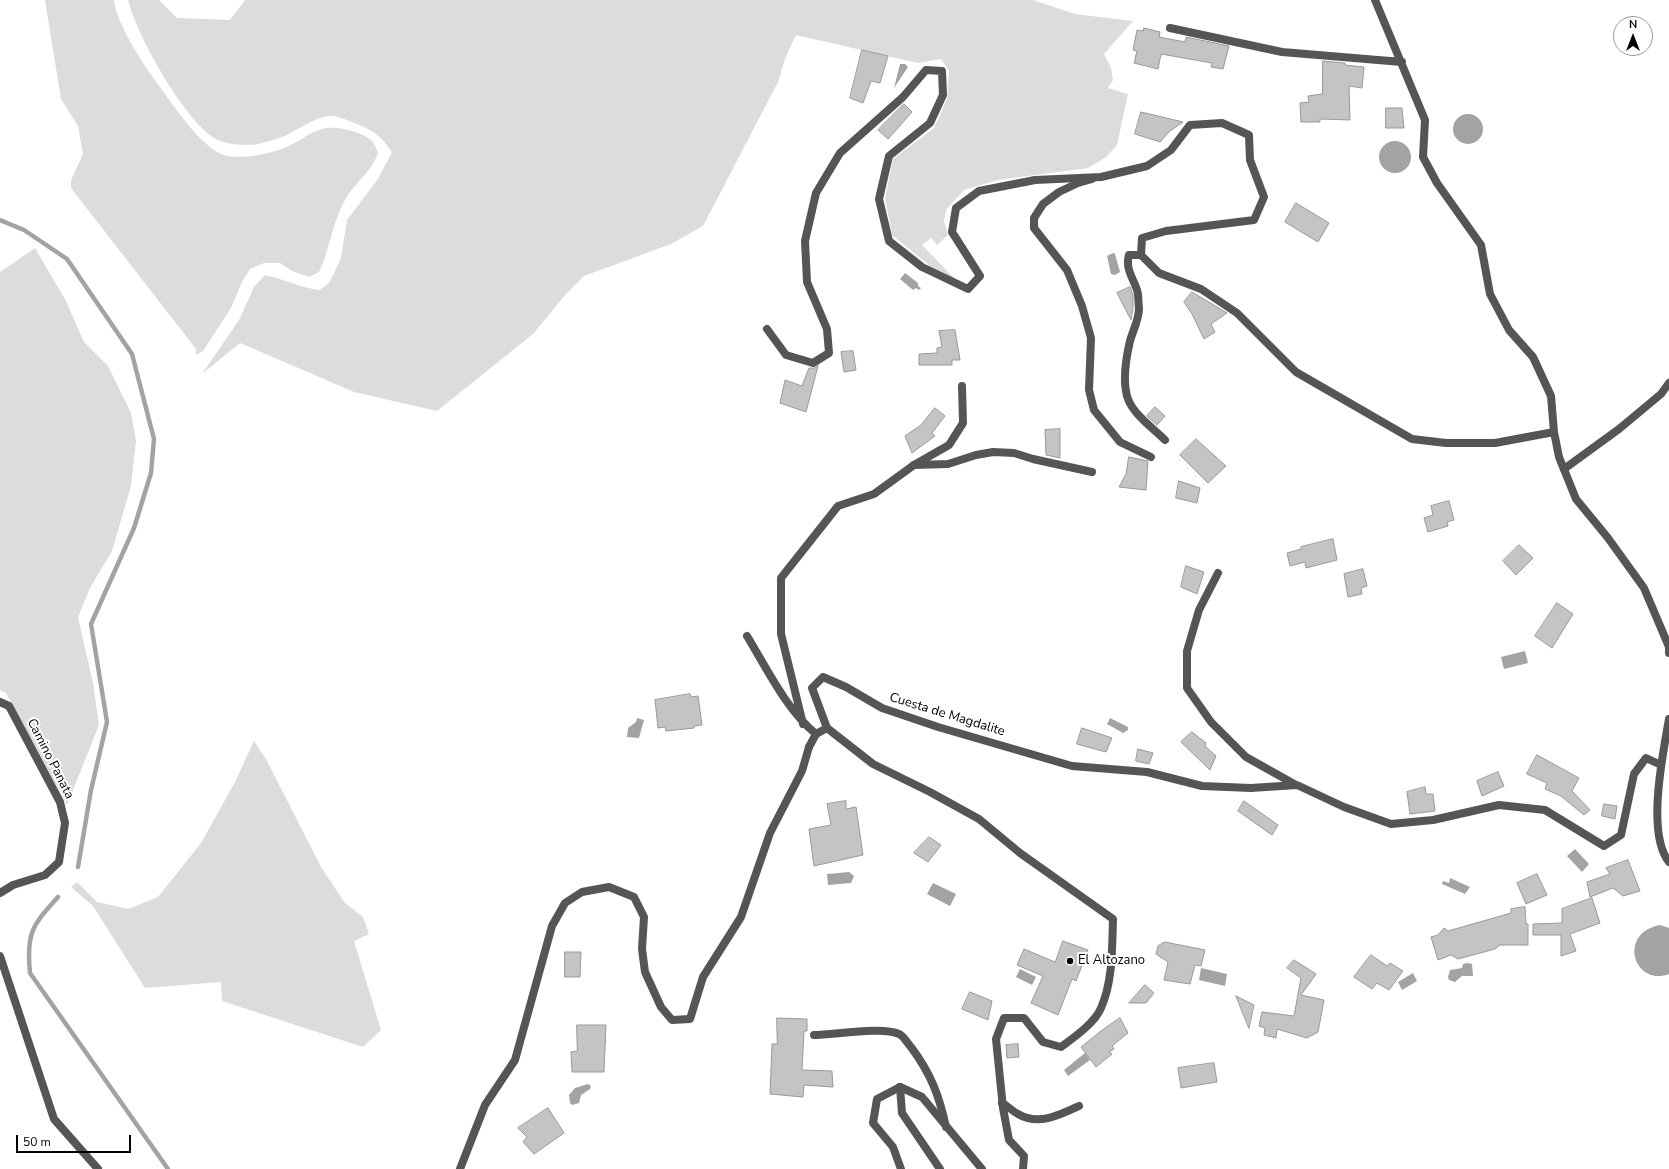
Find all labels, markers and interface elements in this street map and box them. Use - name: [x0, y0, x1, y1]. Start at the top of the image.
- north arrow: [1613, 16, 1653, 56]
- text: N: [1629, 17, 1637, 32]
- street label: Cuesta de Magdalite: [887, 690, 1007, 740]
- street label: Camino Panata: [23, 716, 77, 802]
- place label: El Altozano: [1078, 953, 1145, 969]
- marker: El Altozano: [1065, 956, 1075, 966]
- scale bar: [18, 1127, 133, 1153]
- text: 50 m: [23, 1134, 51, 1150]

